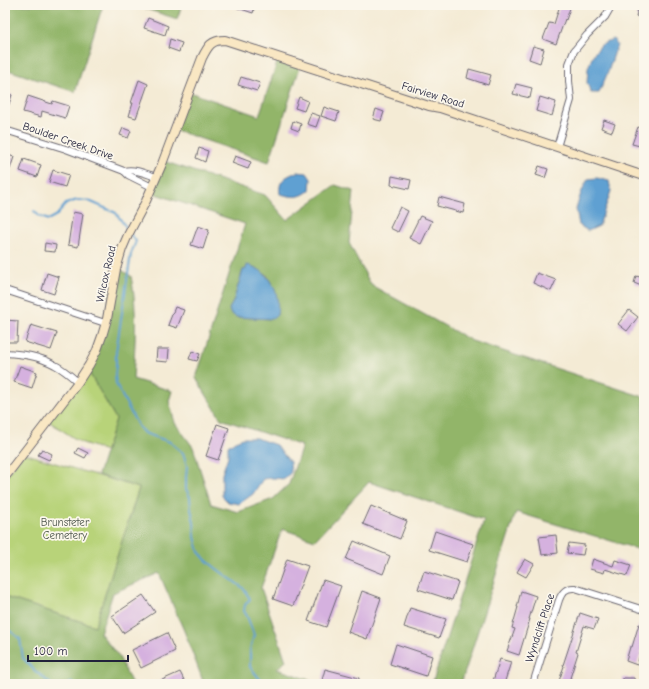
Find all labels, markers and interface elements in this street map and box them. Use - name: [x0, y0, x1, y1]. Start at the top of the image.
- street label: Fairview Road: [400, 79, 466, 111]
- street label: Boulder Creek Drive: [21, 119, 115, 163]
- street label: Wilcox Road: [93, 244, 119, 304]
- park label: Brunsteter Cemetery: [41, 516, 90, 542]
- street label: Wyndclift Place: [523, 592, 557, 664]
- scale bar: [28, 637, 128, 663]
- text: 100 m: [34, 644, 67, 658]

